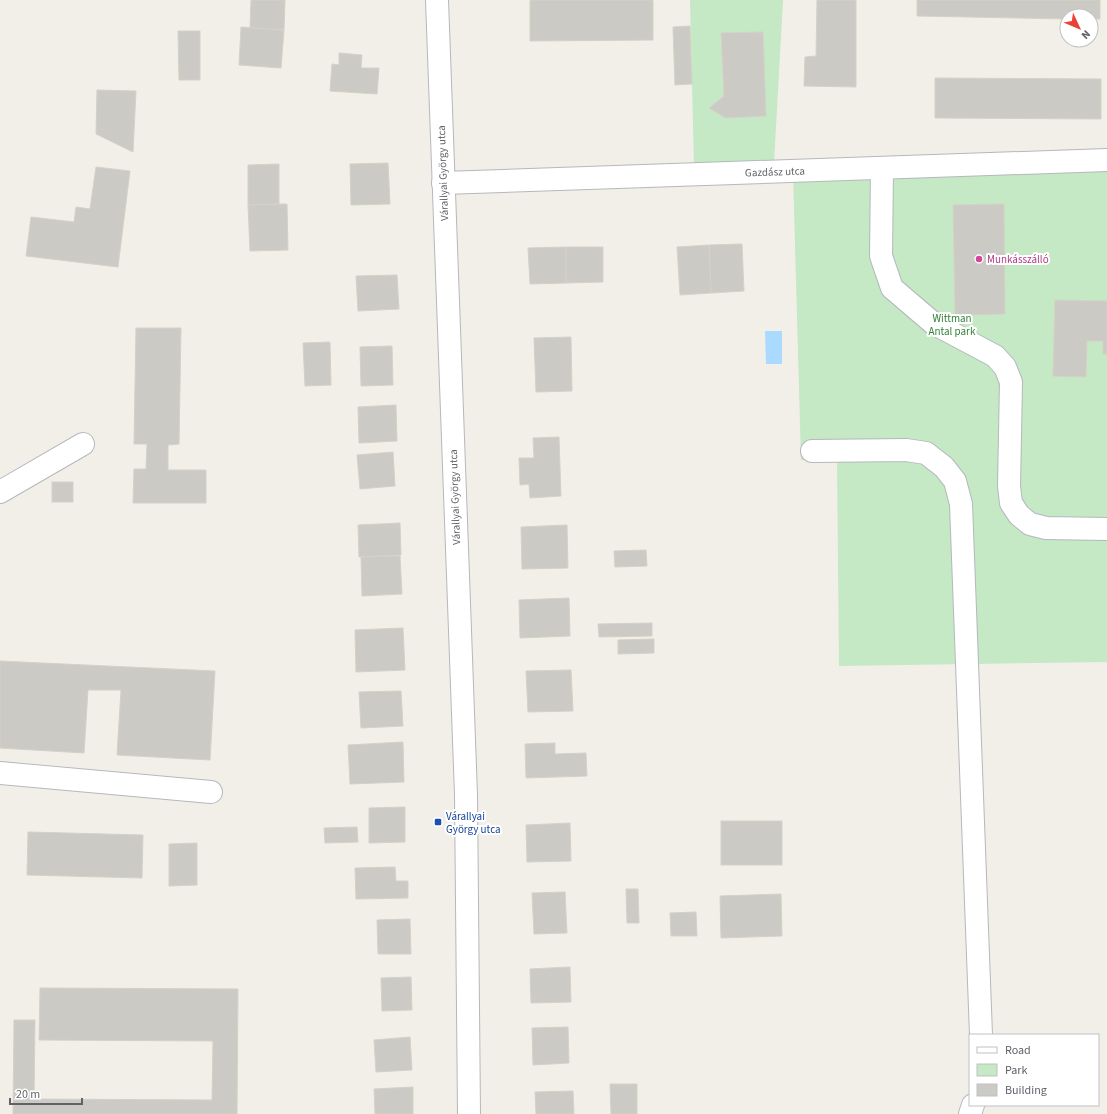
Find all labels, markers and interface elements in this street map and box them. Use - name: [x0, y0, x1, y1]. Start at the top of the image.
- north arrow: [1059, 8, 1099, 48]
- text: N: [1078, 27, 1094, 42]
- street label: Várallyai György utca: [434, 125, 452, 221]
- street label: Gazdász utca: [745, 163, 805, 181]
- place label: Munkásszálló: [987, 252, 1049, 267]
- marker: Munkásszálló: [974, 254, 984, 264]
- park label: Wittman Antal park: [929, 311, 976, 339]
- street label: Várallyai György utca: [446, 449, 464, 545]
- place label: Várallyai György utca: [446, 809, 501, 837]
- marker: Várallyai György utca: [433, 817, 443, 827]
- legend: [969, 1034, 1099, 1106]
- text: Road: [1005, 1042, 1031, 1059]
- text: Park: [1005, 1062, 1027, 1079]
- scale bar: [10, 1080, 82, 1106]
- text: Building: [1005, 1082, 1047, 1099]
- text: 20 m: [16, 1086, 40, 1103]

